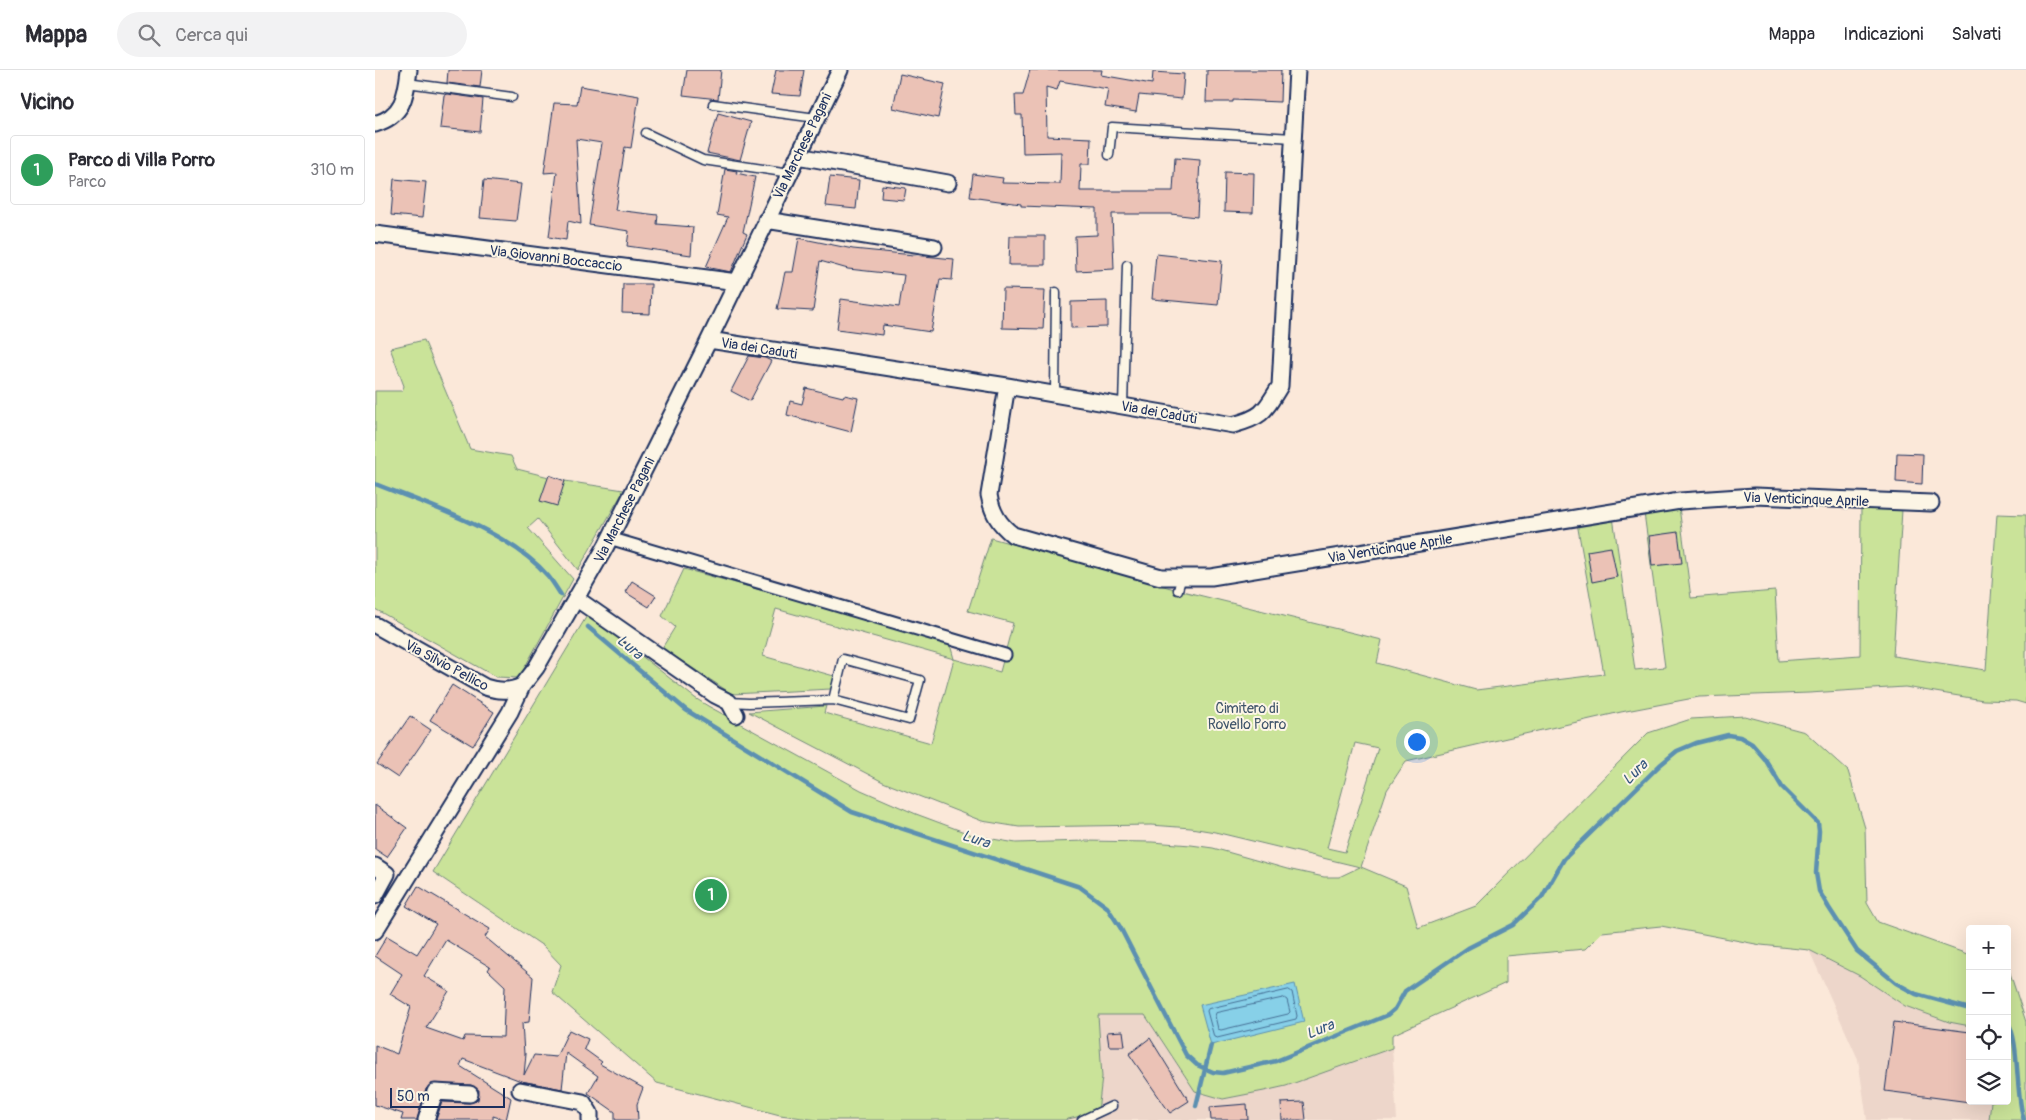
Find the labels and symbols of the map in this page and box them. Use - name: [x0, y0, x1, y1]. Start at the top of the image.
- street label: Via Marchese Pagani: [769, 90, 836, 202]
- street label: Via Giovanni Boccaccio: [488, 242, 624, 275]
- street label: Via dei Caduti: [720, 334, 799, 363]
- street label: Via dei Caduti: [1119, 397, 1199, 428]
- street label: Via Marchese Pagani: [591, 454, 659, 566]
- street label: Via Venticinque Aprile: [1743, 489, 1869, 510]
- street label: Via Venticinque Aprile: [1327, 530, 1454, 567]
- water label: Lura: [613, 631, 647, 664]
- street label: Via Silvio Pellico: [402, 636, 492, 695]
- park label: Cimitero di Rovello Porro: [1208, 700, 1287, 733]
- your location: [1404, 729, 1430, 755]
- water label: Lura: [1619, 755, 1653, 789]
- water label: Lura: [959, 826, 993, 853]
- pin: 1: [695, 876, 727, 914]
- water label: Lura: [1303, 1015, 1338, 1044]
- scale bar: [390, 1085, 505, 1108]

